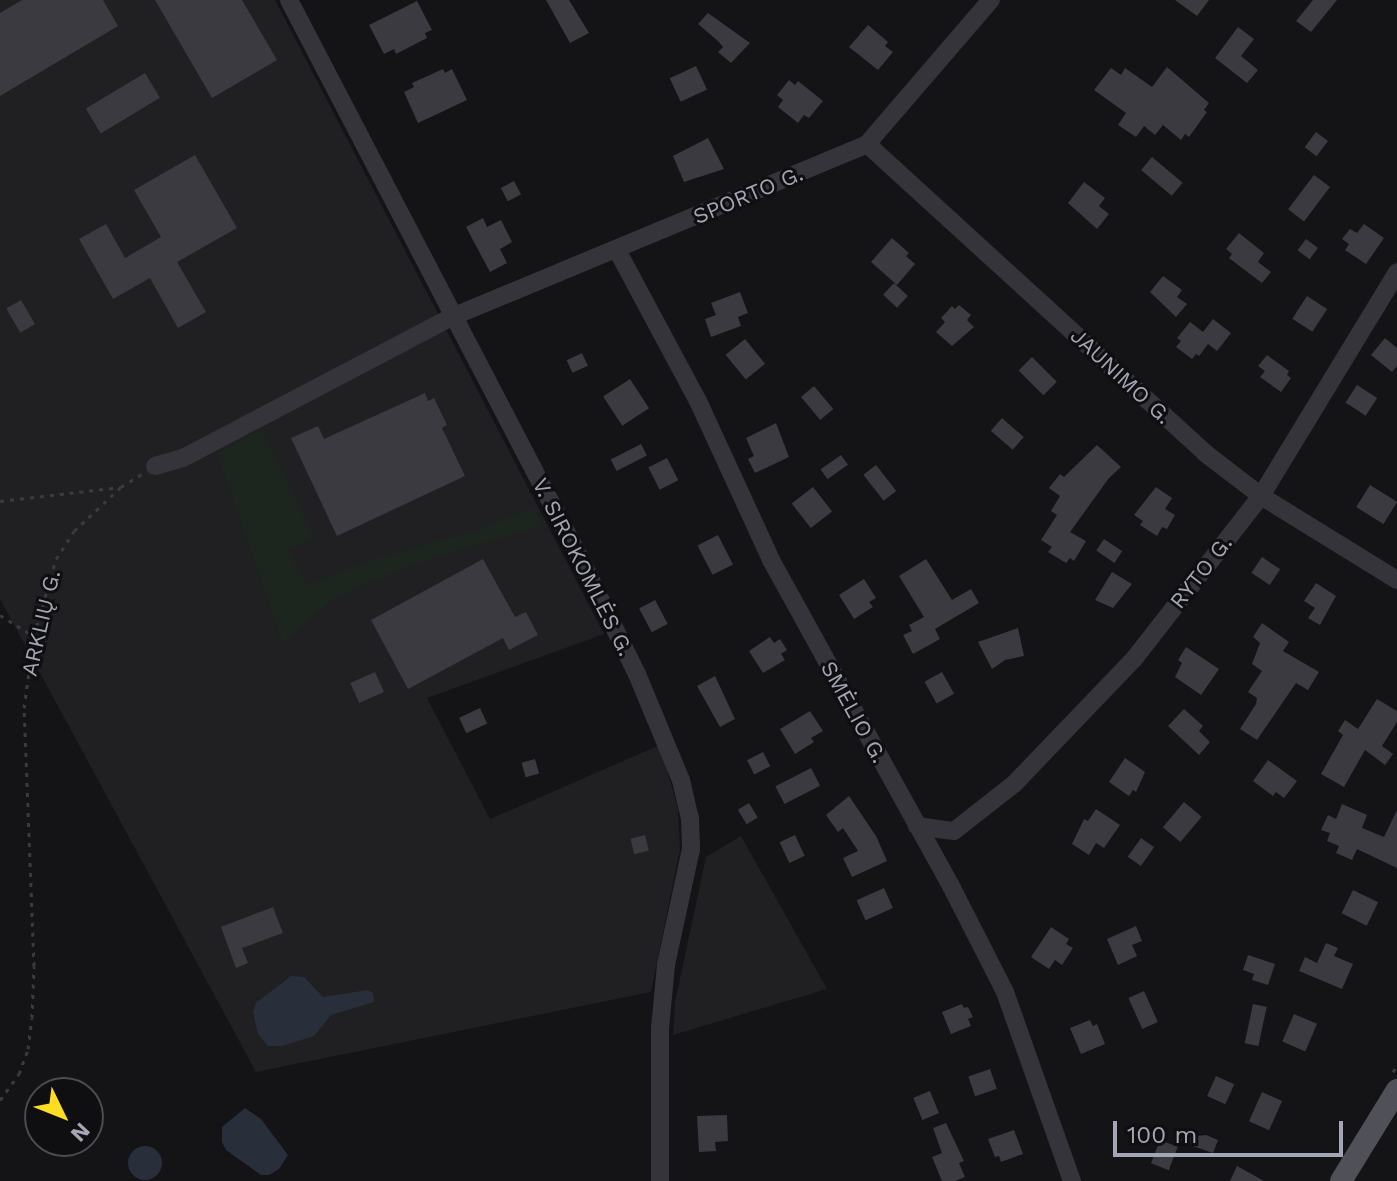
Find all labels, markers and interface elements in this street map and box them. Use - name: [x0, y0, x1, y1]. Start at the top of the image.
- street label: SPORTO G.: [689, 160, 807, 230]
- street label: JAUNIMO G.: [1065, 322, 1177, 430]
- street label: V. SIROKOMLĖS G.: [527, 474, 639, 660]
- street label: RYTO G.: [1164, 530, 1238, 614]
- street label: ARKLIŲ G.: [16, 567, 66, 679]
- street label: SMĖLIO G.: [815, 656, 893, 768]
- north arrow: [24, 1077, 104, 1157]
- scale bar: [1117, 1105, 1347, 1155]
- text: N: [66, 1118, 95, 1147]
- text: 100 m: [1127, 1121, 1197, 1149]

